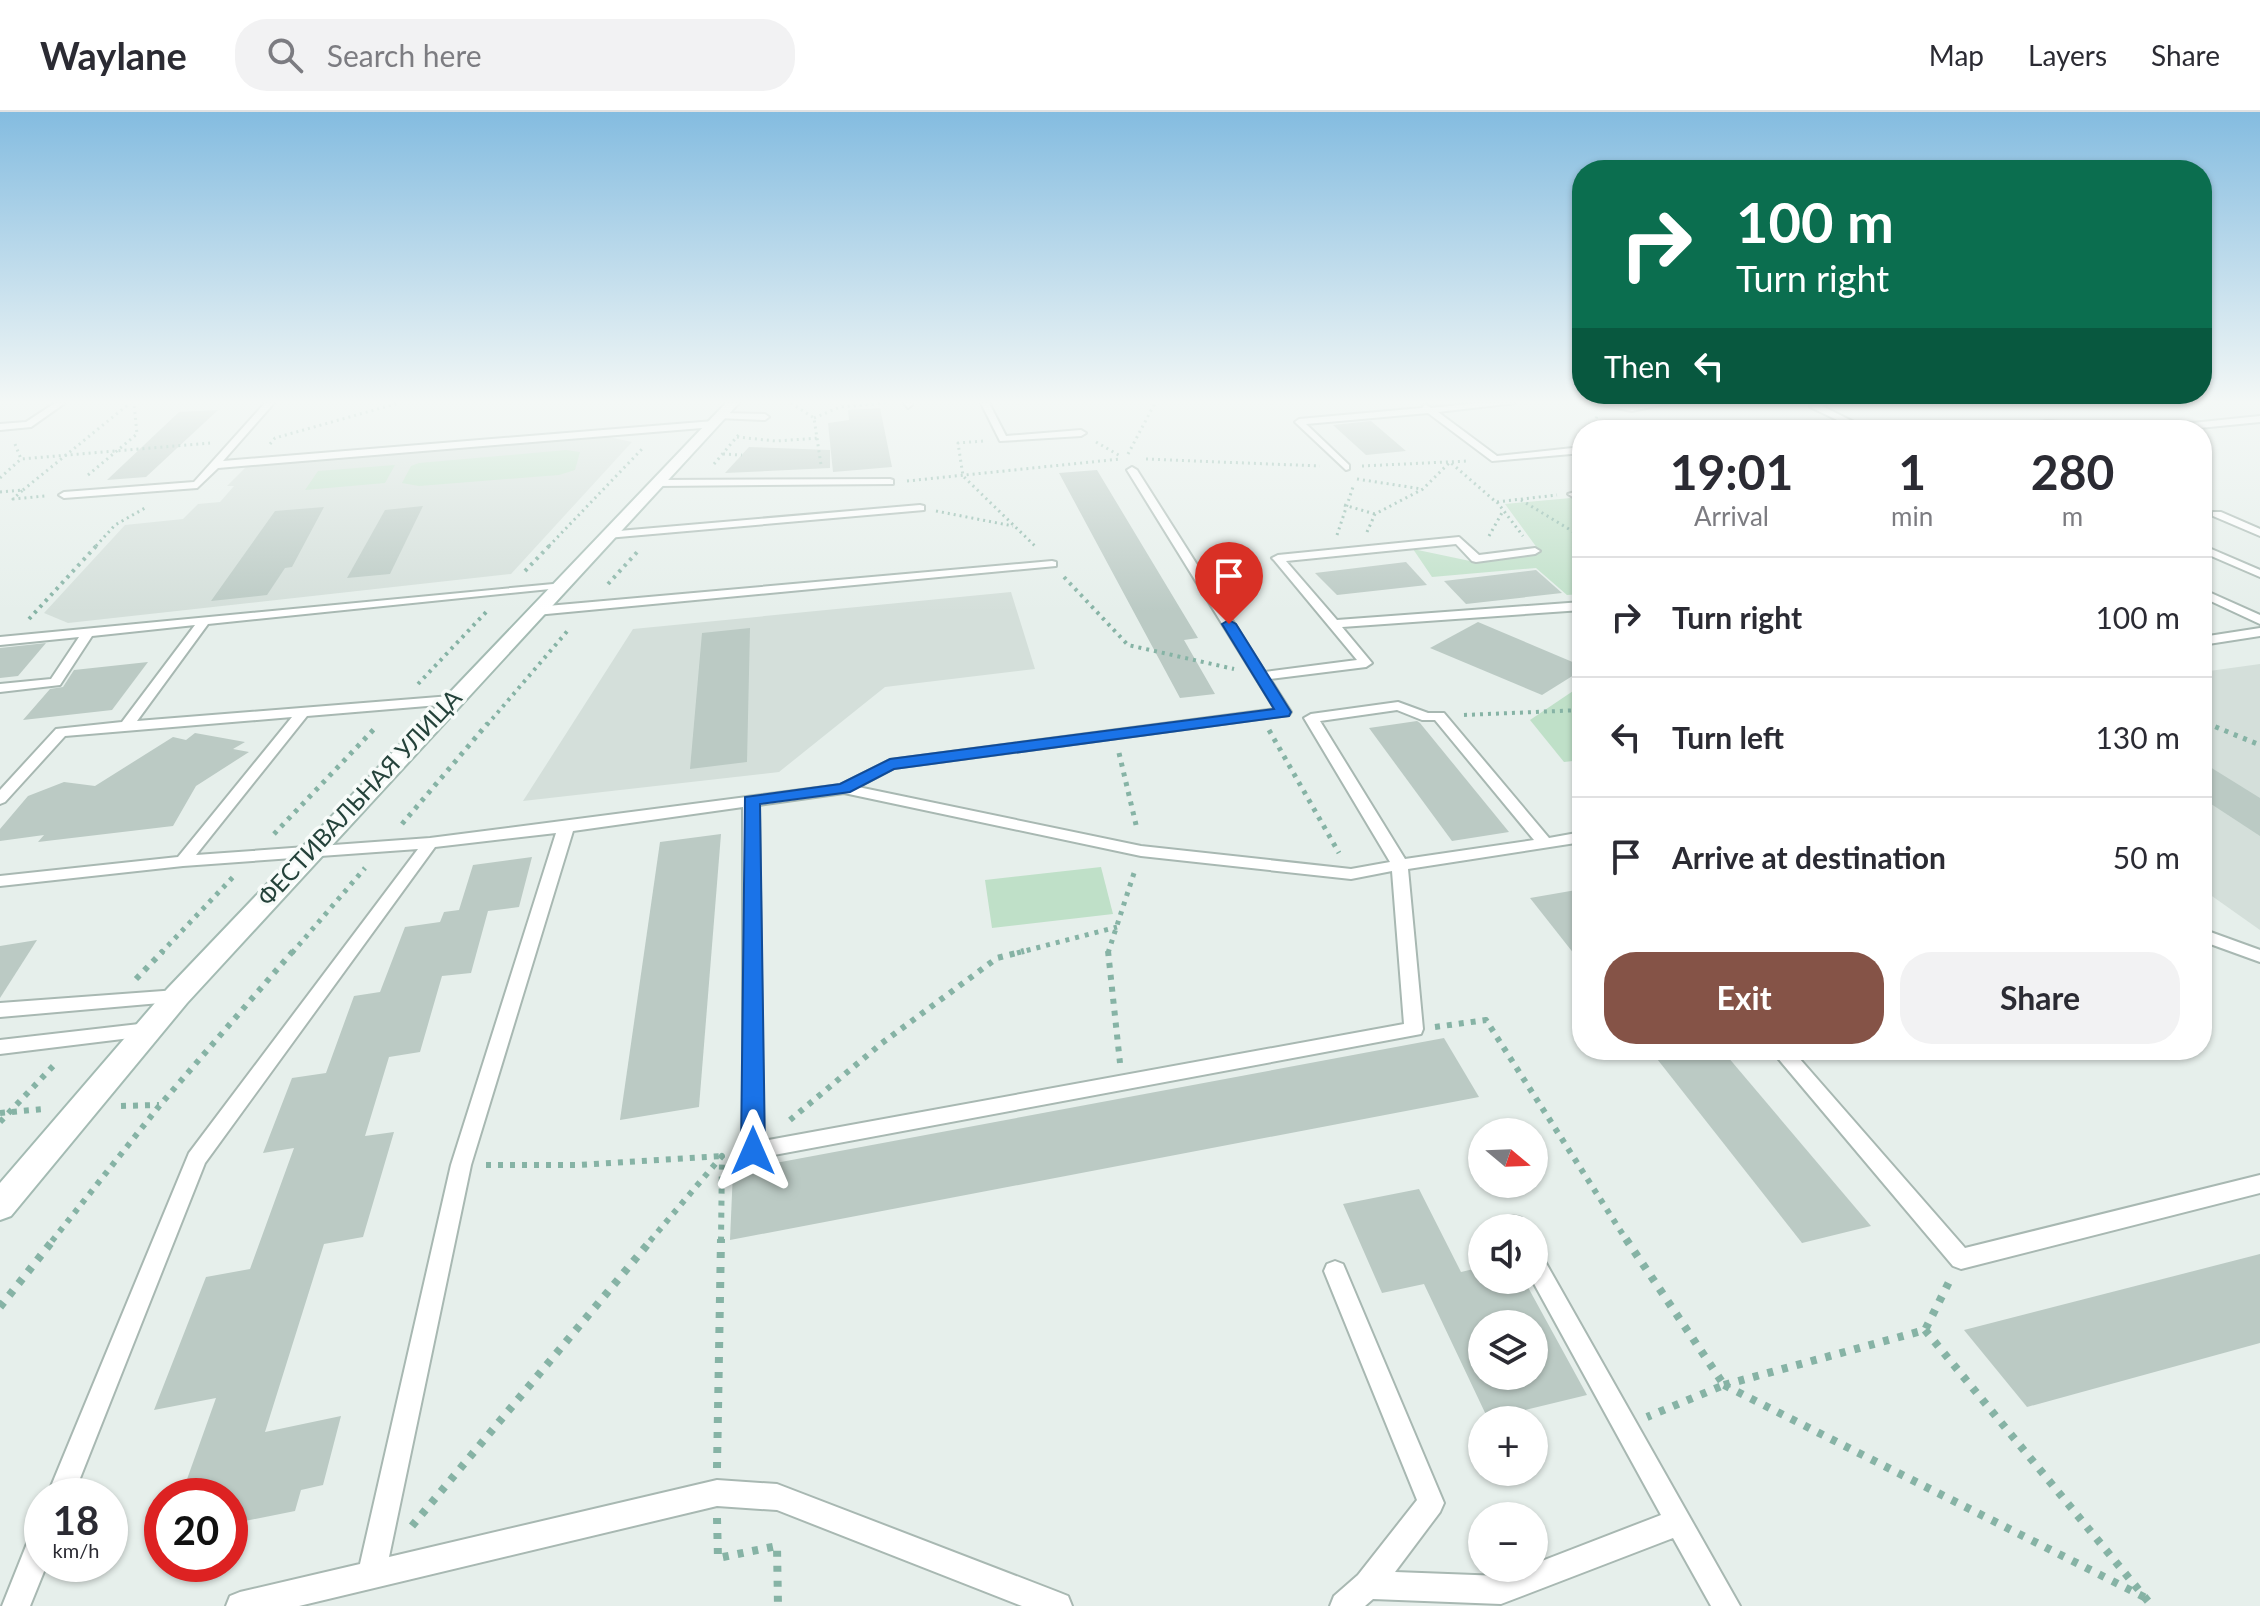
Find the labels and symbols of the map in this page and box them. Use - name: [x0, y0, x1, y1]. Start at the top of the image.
- pin: [1195, 542, 1263, 624]
- street label: ФЕСТИВАЛЬНАЯ УЛИЦА: [251, 682, 467, 911]
- position arrow: [711, 1109, 795, 1193]
- north arrow: [1468, 1118, 1548, 1198]
- speed limit sign: 20: [144, 1478, 248, 1582]

